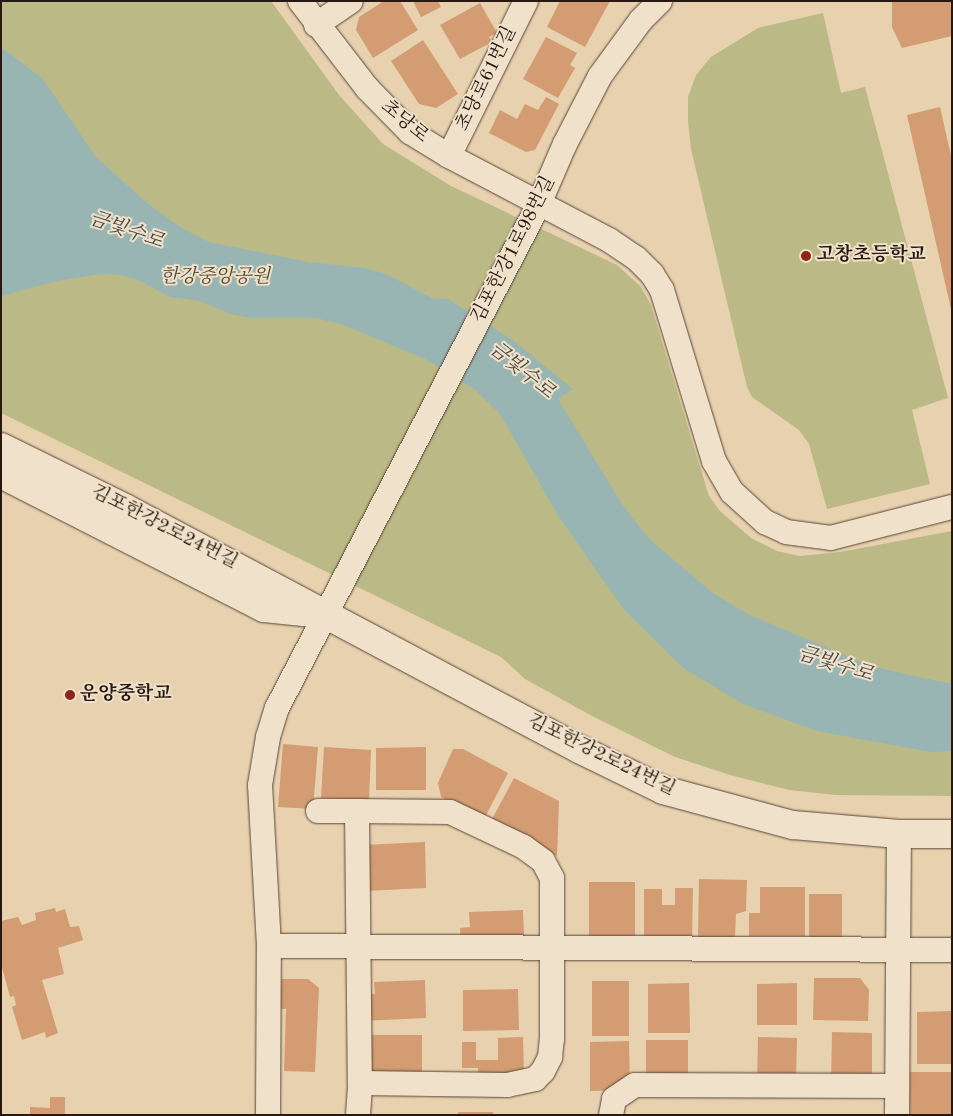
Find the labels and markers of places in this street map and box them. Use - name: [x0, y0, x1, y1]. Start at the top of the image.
- place label: 고창초등학교: [816, 245, 926, 267]
- marker: 고창초등학교: [800, 250, 812, 262]
- place label: 운양중학교: [80, 684, 172, 706]
- marker: 운양중학교: [64, 689, 76, 701]

